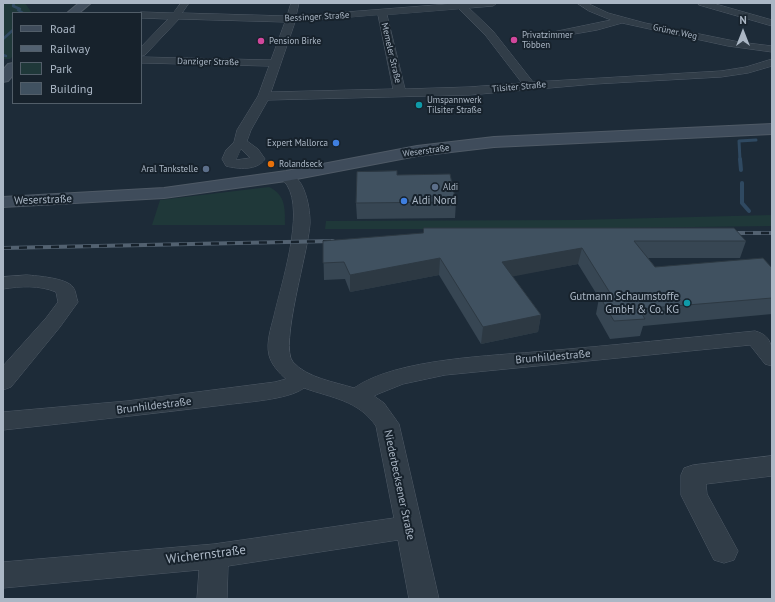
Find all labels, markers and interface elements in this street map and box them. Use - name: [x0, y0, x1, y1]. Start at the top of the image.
- street label: Bessinger Straße: [284, 10, 350, 24]
- legend: [12, 12, 142, 104]
- north arrow: [723, 12, 763, 52]
- text: N: [739, 13, 747, 27]
- text: Road: [50, 21, 75, 36]
- street label: Memeler Straße: [379, 22, 403, 84]
- street label: Grüner Weg: [652, 22, 698, 42]
- place label: Privatzimmer Többen: [522, 30, 573, 51]
- marker: Privatzimmer Többen: [509, 35, 519, 45]
- marker: Pension Birke: [256, 36, 266, 46]
- place label: Pension Birke: [269, 36, 321, 46]
- text: Railway: [50, 41, 90, 56]
- street label: Danziger Straße: [177, 56, 239, 68]
- text: Park: [50, 61, 72, 76]
- street label: Tilsiter Straße: [491, 79, 547, 95]
- text: Building: [50, 81, 93, 96]
- place label: Umspannwerk Tilsiter Straße: [427, 95, 482, 116]
- marker: Umspannwerk Tilsiter Straße: [414, 100, 424, 110]
- place label: Expert Mallorca: [267, 138, 328, 148]
- marker: Expert Mallorca: [331, 138, 341, 148]
- street label: Weserstraße: [402, 142, 450, 160]
- marker: Rolandseck: [266, 159, 276, 169]
- place label: Rolandseck: [279, 159, 322, 169]
- place label: Aral Tankstelle: [141, 164, 198, 174]
- marker: Aral Tankstelle: [201, 164, 211, 174]
- marker: Aldi: [430, 182, 440, 192]
- place label: Aldi: [443, 182, 458, 192]
- street label: Weserstraße: [14, 192, 72, 208]
- place label: Aldi Nord: [412, 194, 456, 208]
- marker: Aldi Nord: [399, 196, 409, 206]
- place label: Gutmann Schaumstoffe GmbH & Co. KG: [570, 290, 679, 316]
- marker: Gutmann Schaumstoffe GmbH & Co. KG: [682, 298, 692, 308]
- street label: Brunhildestraße: [515, 347, 591, 367]
- street label: Brunhildestraße: [116, 395, 192, 417]
- street label: Niederbecksener Straße: [381, 429, 417, 541]
- street label: Wichernstraße: [165, 542, 247, 568]

